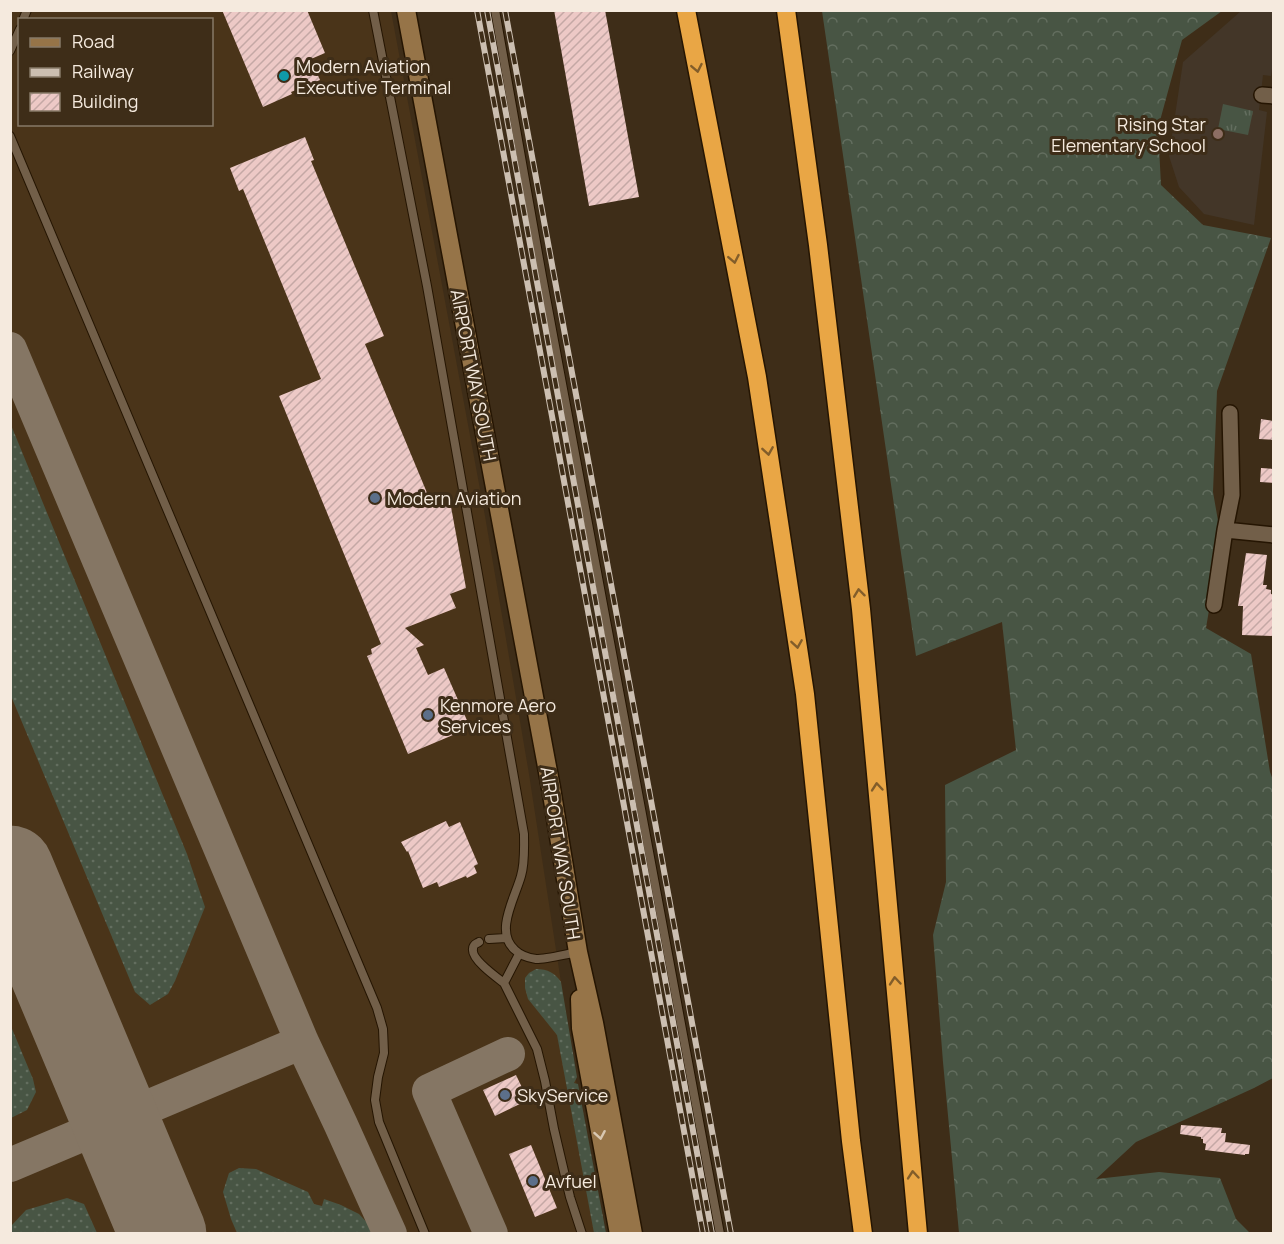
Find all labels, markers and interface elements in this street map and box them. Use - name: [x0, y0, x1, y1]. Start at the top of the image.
- legend: [18, 18, 213, 126]
- text: Road: [72, 29, 115, 53]
- place label: Modern Aviation Executive Terminal: [296, 54, 452, 99]
- text: Railway: [72, 59, 134, 83]
- one-way arrow: [690, 63, 703, 73]
- marker: Modern Aviation Executive Terminal: [277, 69, 291, 83]
- text: Building: [72, 89, 138, 113]
- place label: Rising Star Elementary School: [1051, 112, 1207, 157]
- marker: Rising Star Elementary School: [1211, 127, 1225, 141]
- one-way arrow: [727, 254, 740, 264]
- street label: AIRPORT WAY SOUTH: [446, 287, 502, 463]
- one-way arrow: [762, 447, 774, 456]
- place label: Modern Aviation: [387, 486, 522, 510]
- marker: Modern Aviation: [368, 491, 382, 505]
- one-way arrow: [853, 588, 866, 597]
- one-way arrow: [791, 640, 803, 649]
- place label: Kenmore Aero Services: [440, 693, 556, 738]
- marker: Kenmore Aero Services: [421, 708, 435, 722]
- street label: AIRPORT WAY SOUTH: [535, 765, 587, 941]
- one-way arrow: [871, 782, 884, 791]
- one-way arrow: [889, 977, 902, 986]
- place label: SkyService: [517, 1083, 608, 1107]
- marker: SkyService: [498, 1088, 512, 1102]
- one-way arrow: [594, 1130, 606, 1139]
- place label: Avfuel: [545, 1169, 597, 1193]
- one-way arrow: [907, 1171, 920, 1180]
- marker: Avfuel: [526, 1174, 540, 1188]

